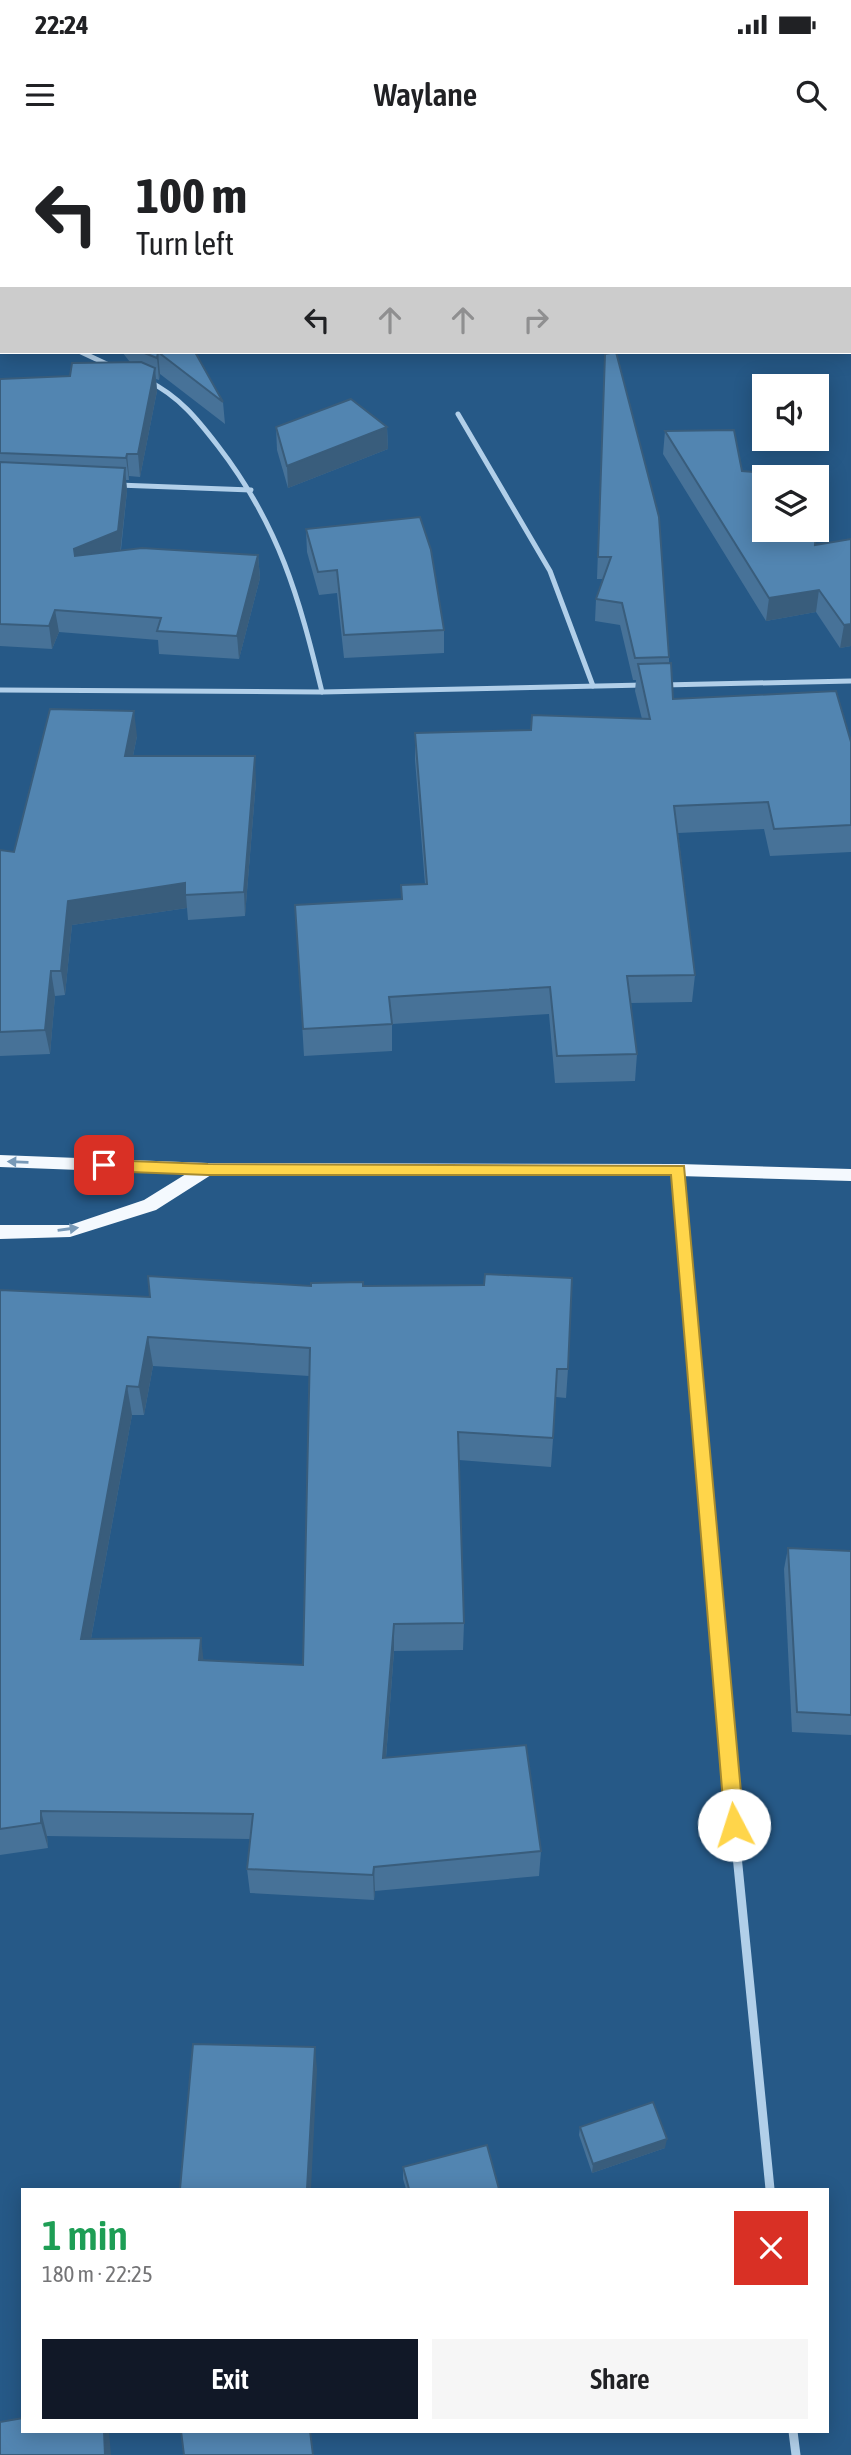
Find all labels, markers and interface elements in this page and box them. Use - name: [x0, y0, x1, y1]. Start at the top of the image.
- text: 22:24: [35, 10, 89, 40]
- icon: menu: [21, 76, 59, 114]
- text: Waylane: [374, 76, 477, 113]
- icon: search: [792, 76, 830, 114]
- text: 100 m: [136, 167, 247, 223]
- icon: left: [21, 168, 112, 259]
- text: Turn left: [136, 225, 234, 262]
- icon: left: [298, 301, 336, 339]
- icon: ahead: [371, 301, 409, 339]
- icon: ahead: [444, 301, 482, 339]
- icon: right: [517, 301, 555, 339]
- map controls: [752, 374, 829, 542]
- button: sound: [752, 374, 829, 451]
- button: layers: [752, 465, 829, 542]
- pin: [74, 1135, 134, 1195]
- icon: arrive: [85, 1146, 123, 1184]
- one-way arrow: [7, 1156, 29, 1168]
- one-way arrow: [57, 1223, 79, 1234]
- position arrow: [697, 1788, 771, 1862]
- text: 1 min: [42, 2211, 128, 2259]
- button: close: [734, 2211, 808, 2285]
- text: 180 m · 22:25: [42, 2261, 153, 2287]
- button: Exit: [42, 2339, 418, 2419]
- button: Share: [432, 2339, 808, 2419]

